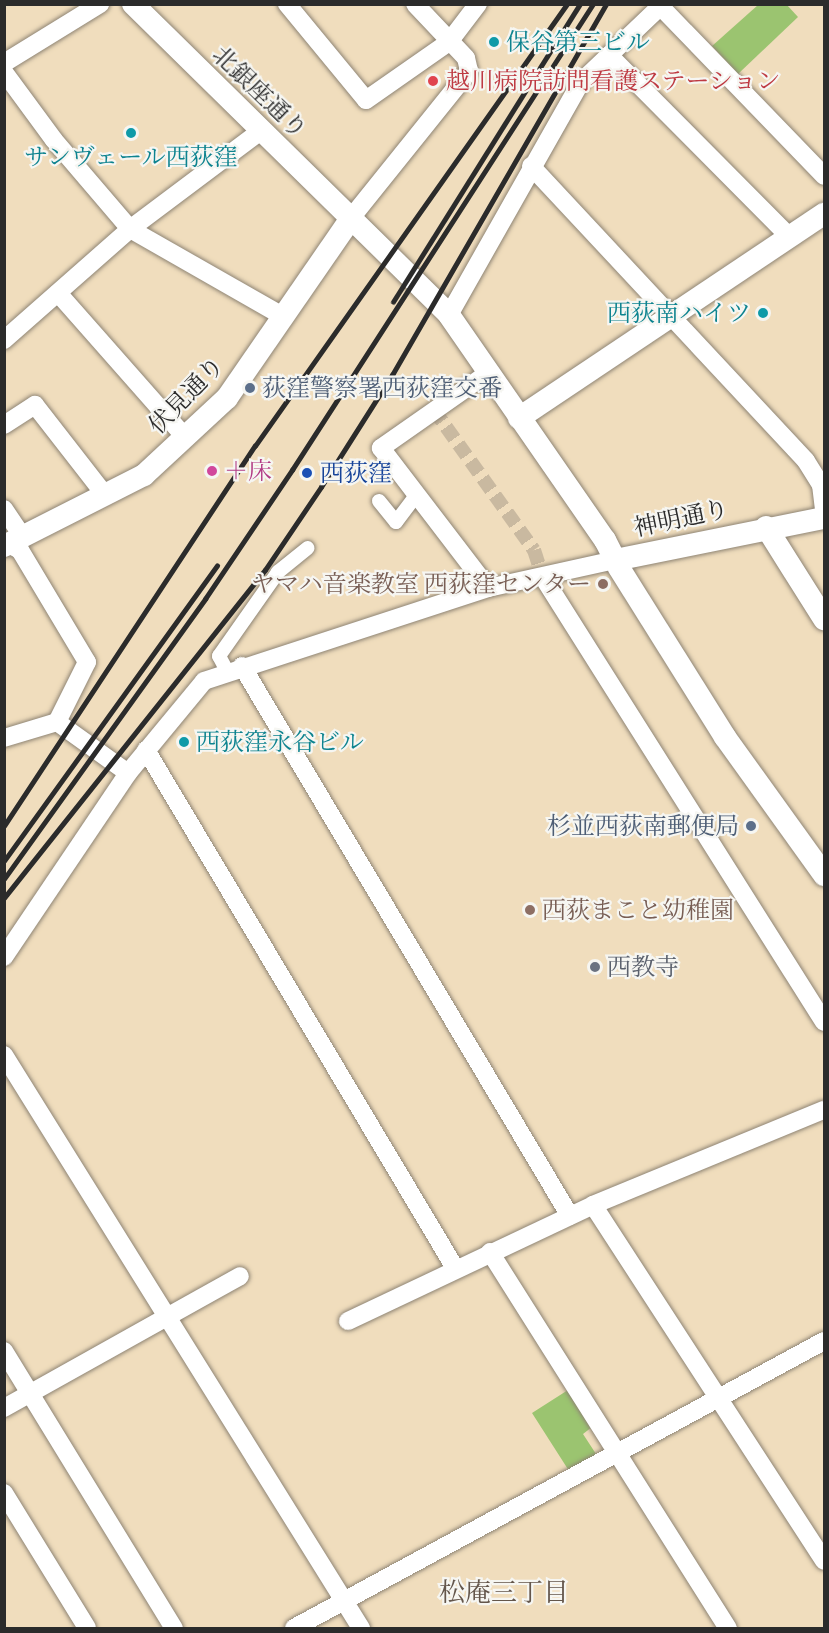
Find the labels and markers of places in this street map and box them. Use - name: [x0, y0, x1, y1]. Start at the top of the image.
- place label: 保谷第三ビル: [506, 28, 650, 56]
- marker: 保谷第三ビル: [487, 35, 501, 49]
- place label: 越川病院訪問看護ステーション: [446, 67, 782, 95]
- marker: 越川病院訪問看護ステーション: [424, 72, 442, 90]
- marker: サンヴェール西荻窪: [124, 126, 138, 140]
- place label: サンヴェール西荻窪: [23, 143, 239, 171]
- place label: 西荻南ハイツ: [607, 299, 751, 327]
- marker: 西荻南ハイツ: [756, 306, 770, 320]
- place label: 荻窪警察署西荻窪交番: [262, 374, 502, 402]
- marker: 荻窪警察署西荻窪交番: [243, 381, 257, 395]
- place label: ＋床: [224, 457, 272, 485]
- place label: 西荻窪: [320, 459, 392, 487]
- marker: ＋床: [205, 464, 219, 478]
- marker: 西荻窪: [298, 464, 316, 482]
- place label: ヤマハ音楽教室 西荻窪センター: [250, 570, 591, 598]
- marker: ヤマハ音楽教室 西荻窪センター: [596, 577, 610, 591]
- place label: 西荻窪永谷ビル: [196, 728, 364, 756]
- marker: 西荻窪永谷ビル: [177, 735, 191, 749]
- place label: 杉並西荻南郵便局: [547, 812, 739, 840]
- marker: 杉並西荻南郵便局: [744, 819, 758, 833]
- place label: 西荻まこと幼稚園: [542, 896, 734, 924]
- marker: 西荻まこと幼稚園: [523, 903, 537, 917]
- place label: 西教寺: [607, 953, 679, 981]
- marker: 西教寺: [588, 960, 602, 974]

